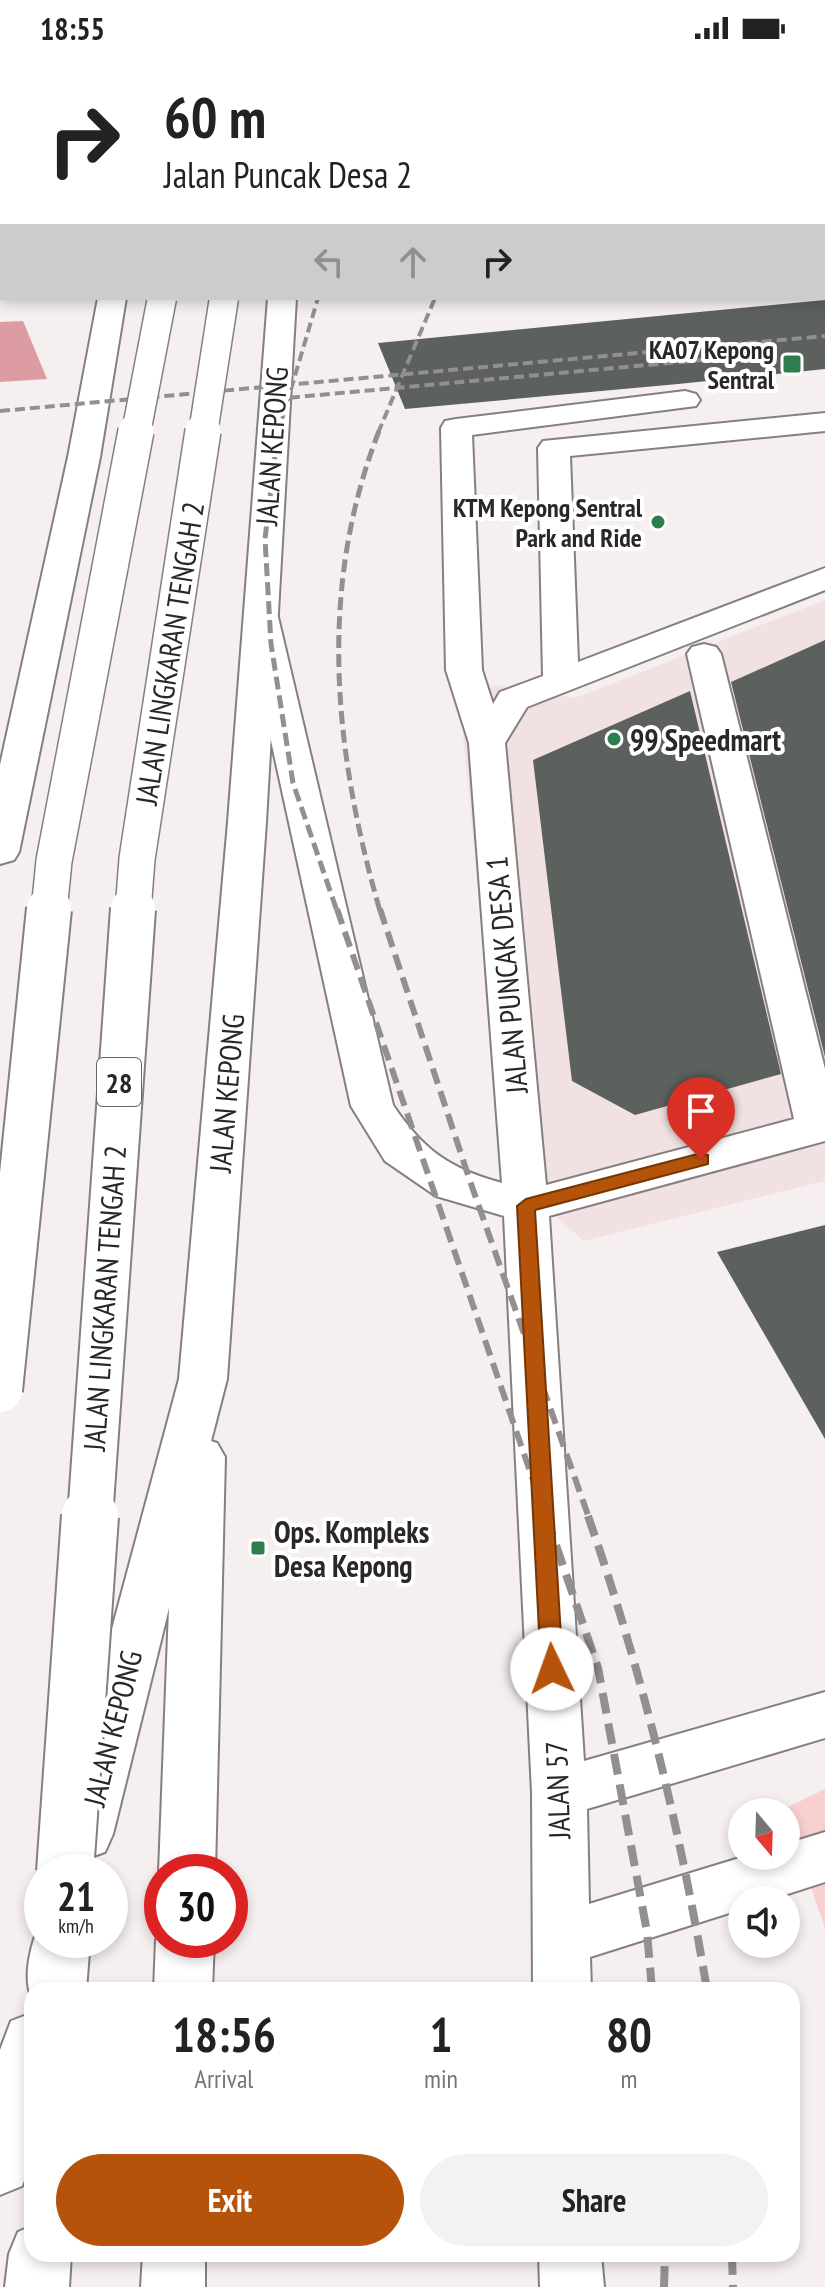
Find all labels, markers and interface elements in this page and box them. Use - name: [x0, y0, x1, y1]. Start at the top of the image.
- text: 18:55: [40, 9, 105, 48]
- text: 60 m: [164, 81, 266, 153]
- icon: right: [32, 88, 136, 192]
- text: Jalan Puncak Desa 2: [164, 151, 412, 198]
- icon: left: [307, 240, 351, 284]
- icon: ahead: [391, 240, 435, 284]
- icon: right: [475, 240, 519, 284]
- place label: KA07 Kepong Sentral: [649, 333, 775, 396]
- marker: KA07 Kepong Sentral: [781, 353, 803, 375]
- street label: JALAN KEPONG: [246, 365, 296, 528]
- place label: KTM Kepong Sentral Park and Ride: [453, 491, 643, 554]
- street label: JALAN LINGKARAN TENGAH 2: [126, 499, 212, 808]
- marker: KTM Kepong Sentral Park and Ride: [649, 513, 667, 531]
- place label: 99 Speedmart: [630, 720, 781, 759]
- marker: 99 Speedmart: [605, 730, 623, 748]
- street label: JALAN PUNCAK DESA 1: [476, 855, 536, 1096]
- street label: JALAN KEPONG: [200, 1012, 252, 1175]
- road number: 28: [97, 1058, 141, 1106]
- pin: [667, 1077, 735, 1159]
- icon: arrive: [679, 1089, 723, 1133]
- street label: JALAN LINGKARAN TENGAH 2: [74, 1144, 134, 1453]
- place label: Ops. Kompleks Desa Kepong: [274, 1512, 429, 1585]
- marker: Ops. Kompleks Desa Kepong: [249, 1539, 267, 1557]
- position arrow: [510, 1627, 594, 1711]
- street label: JALAN KEPONG: [74, 1646, 150, 1811]
- street label: JALAN 57: [536, 1740, 578, 1841]
- north arrow: [728, 1798, 800, 1870]
- map controls: [728, 1798, 800, 1958]
- speed limit sign: 30: [144, 1854, 248, 1958]
- text: 21: [57, 1870, 95, 1922]
- button: sound: [728, 1886, 800, 1958]
- text: km/h: [58, 1913, 94, 1939]
- text: 18:56: [172, 2003, 276, 2065]
- text: 1: [429, 2003, 452, 2065]
- text: 80: [606, 2003, 652, 2065]
- text: Arrival: [195, 2062, 253, 2095]
- text: min: [424, 2062, 458, 2095]
- text: m: [620, 2062, 637, 2095]
- button: Exit: [56, 2154, 404, 2246]
- button: Share: [420, 2154, 768, 2246]

